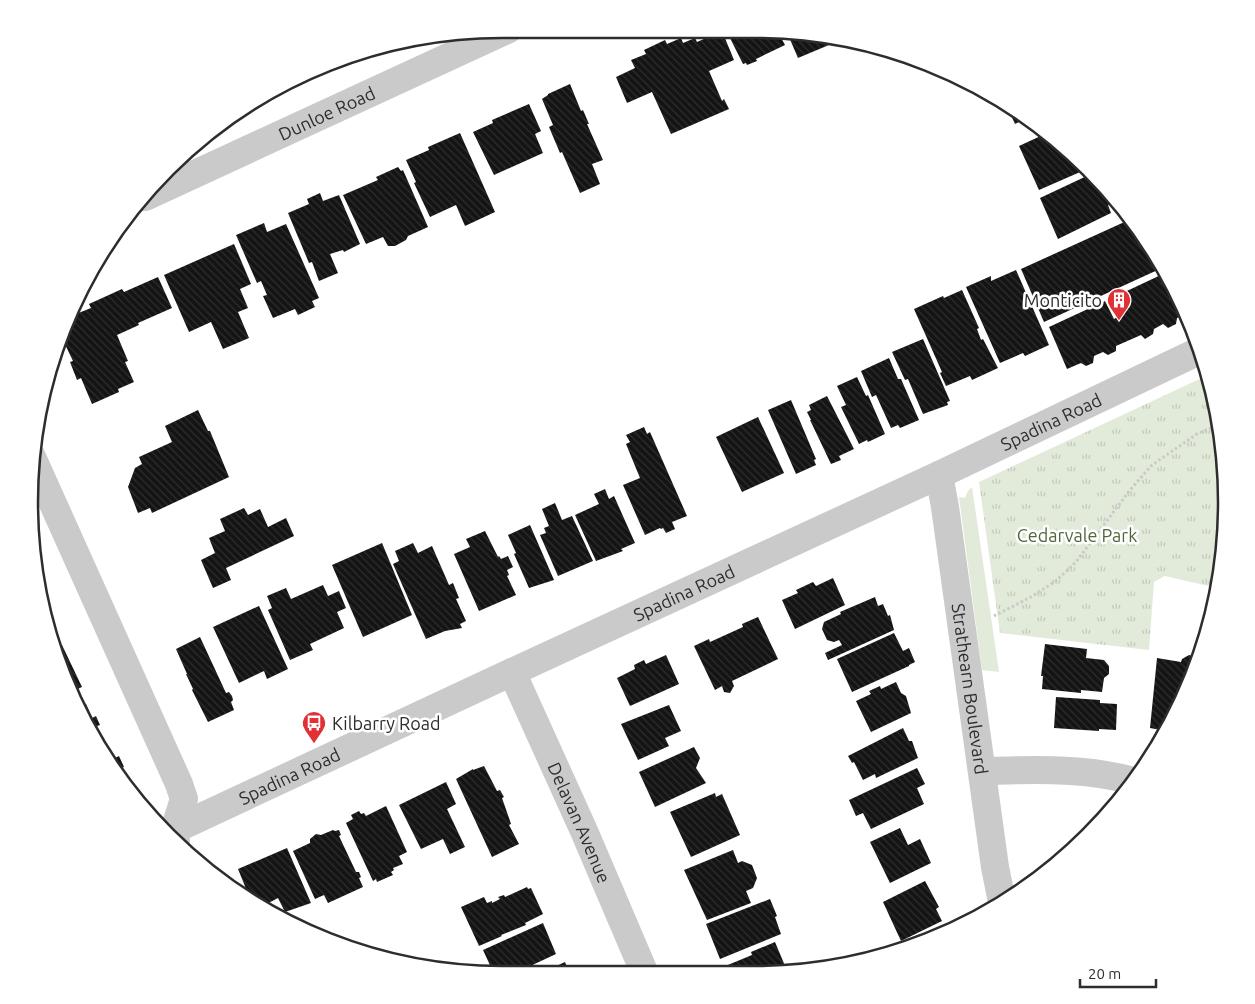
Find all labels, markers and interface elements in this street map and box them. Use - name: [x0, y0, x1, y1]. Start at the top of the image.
- street label: Dunloe Road: [275, 82, 378, 144]
- building icon: Monticito: [1106, 287, 1132, 321]
- place label: Monticito: [1024, 290, 1102, 310]
- street label: Spadina Road: [997, 389, 1105, 454]
- park label: Cedarvale Park: [1017, 525, 1137, 545]
- street label: Spadina Road: [630, 561, 738, 625]
- street label: Strathearn Boulevard: [948, 602, 992, 776]
- bus stop icon: Kilbarry Road: [301, 710, 327, 744]
- place label: Kilbarry Road: [332, 713, 441, 733]
- street label: Spadina Road: [236, 744, 343, 808]
- street label: Delavan Avenue: [544, 759, 615, 886]
- scale bar: [1080, 956, 1156, 988]
- text: 20 m: [1088, 965, 1121, 982]

